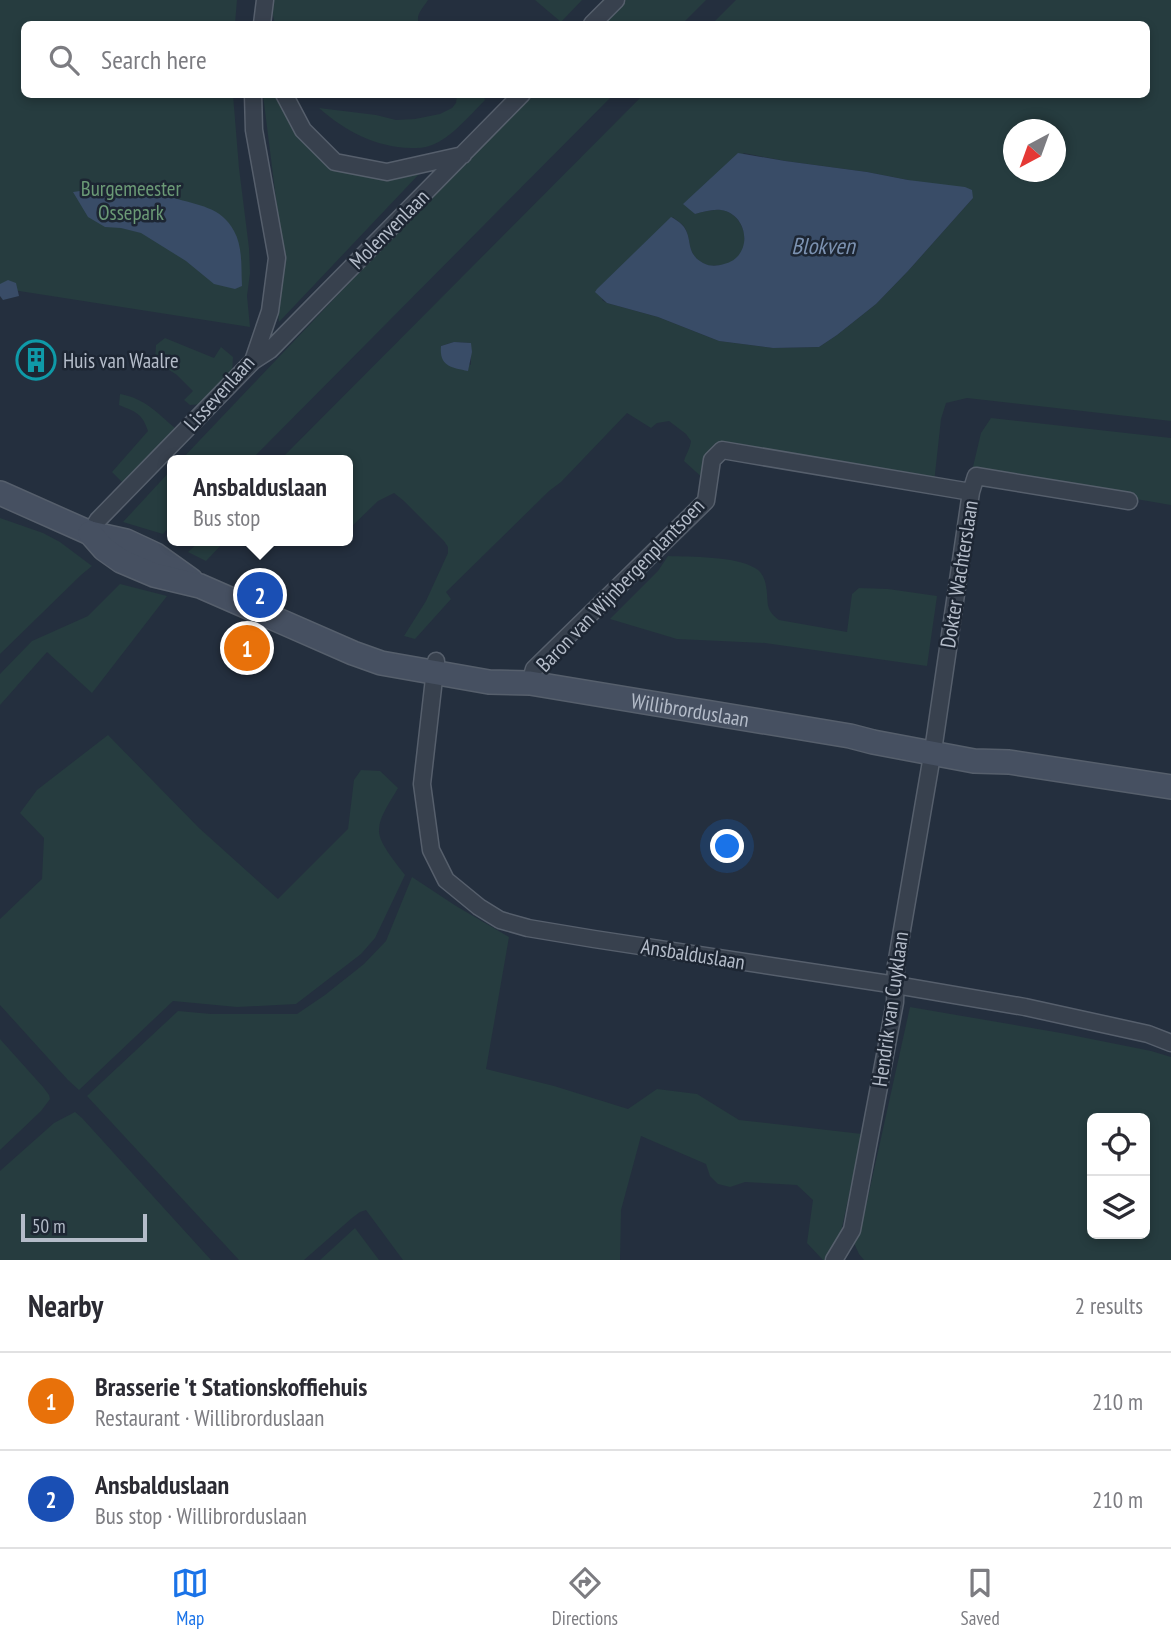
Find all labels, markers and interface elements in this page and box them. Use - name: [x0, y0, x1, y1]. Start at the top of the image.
- search box: [21, 21, 1150, 98]
- icon: search: [45, 41, 83, 79]
- text: Search here: [101, 43, 207, 76]
- north arrow: [1003, 119, 1066, 182]
- park label: Burgemeester Ossepark: [81, 175, 181, 226]
- street label: Molenvenlaan: [343, 183, 435, 275]
- water label: Blokven: [791, 231, 857, 260]
- building icon: Huis van Waalre: [15, 339, 57, 381]
- place label: Huis van Waalre: [63, 347, 179, 374]
- street label: Lissevenlaan: [178, 350, 260, 436]
- popup: [167, 455, 353, 546]
- text: Ansbalduslaan: [193, 470, 327, 503]
- street label: Baron van Wijnbergenplantsoen: [530, 493, 710, 677]
- street label: Dokter Wachterslaan: [934, 498, 984, 650]
- text: Bus stop: [193, 503, 260, 532]
- pin: 2: [237, 569, 283, 621]
- pin: 1: [224, 622, 270, 674]
- street label: Willibrorduslaan: [629, 686, 751, 733]
- your location: [710, 829, 744, 863]
- street label: Hendrik van Cuyklaan: [866, 930, 914, 1088]
- street label: Ansbalduslaan: [639, 932, 747, 976]
- map controls: [1087, 1113, 1150, 1239]
- button: locate: [1087, 1113, 1150, 1176]
- button: layers: [1087, 1176, 1150, 1239]
- scale bar: [21, 1211, 147, 1243]
- text: 50 m: [32, 1214, 66, 1238]
- text: Nearby: [28, 1286, 103, 1325]
- text: 2 results: [1075, 1291, 1143, 1320]
- text: Brasserie 't Stationskoffiehuis: [95, 1370, 367, 1403]
- text: 1: [46, 1387, 57, 1416]
- text: 210 m: [1092, 1387, 1143, 1416]
- text: Restaurant · Willibrorduslaan: [95, 1403, 324, 1432]
- text: Ansbalduslaan: [95, 1468, 229, 1501]
- text: 2: [46, 1485, 57, 1514]
- text: 210 m: [1092, 1485, 1143, 1514]
- text: Bus stop · Willibrorduslaan: [95, 1501, 307, 1530]
- tab: Map: [171, 1564, 209, 1630]
- tab: Directions: [552, 1564, 618, 1630]
- tab: Saved: [961, 1564, 1000, 1630]

